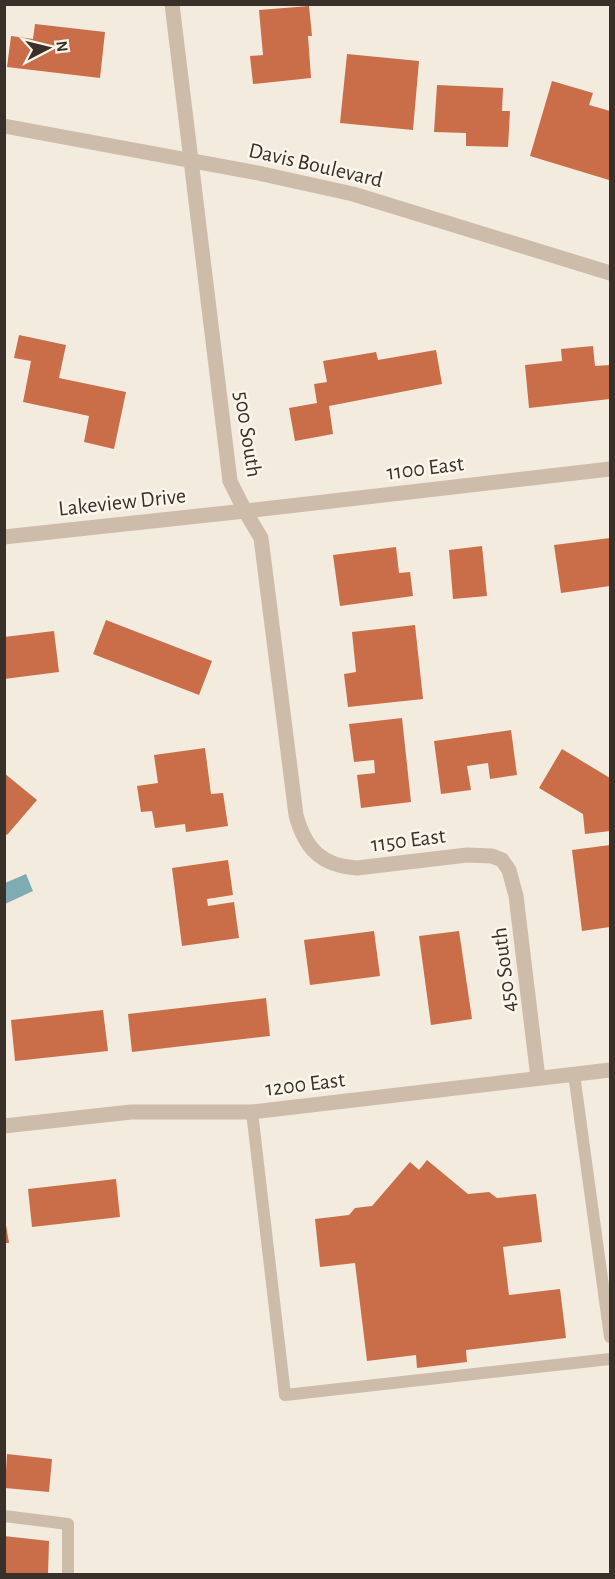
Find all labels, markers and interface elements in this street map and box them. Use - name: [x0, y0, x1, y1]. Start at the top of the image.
- north arrow: [18, 18, 78, 78]
- text: N: [53, 40, 71, 53]
- street label: Davis Boulevard: [247, 139, 385, 191]
- street label: 500 South: [230, 390, 266, 479]
- street label: 1100 East: [385, 452, 465, 484]
- street label: Lakeview Drive: [57, 484, 187, 520]
- street label: 1150 East: [370, 824, 447, 855]
- street label: 450 South: [488, 926, 520, 1014]
- street label: 1200 East: [264, 1068, 346, 1100]

